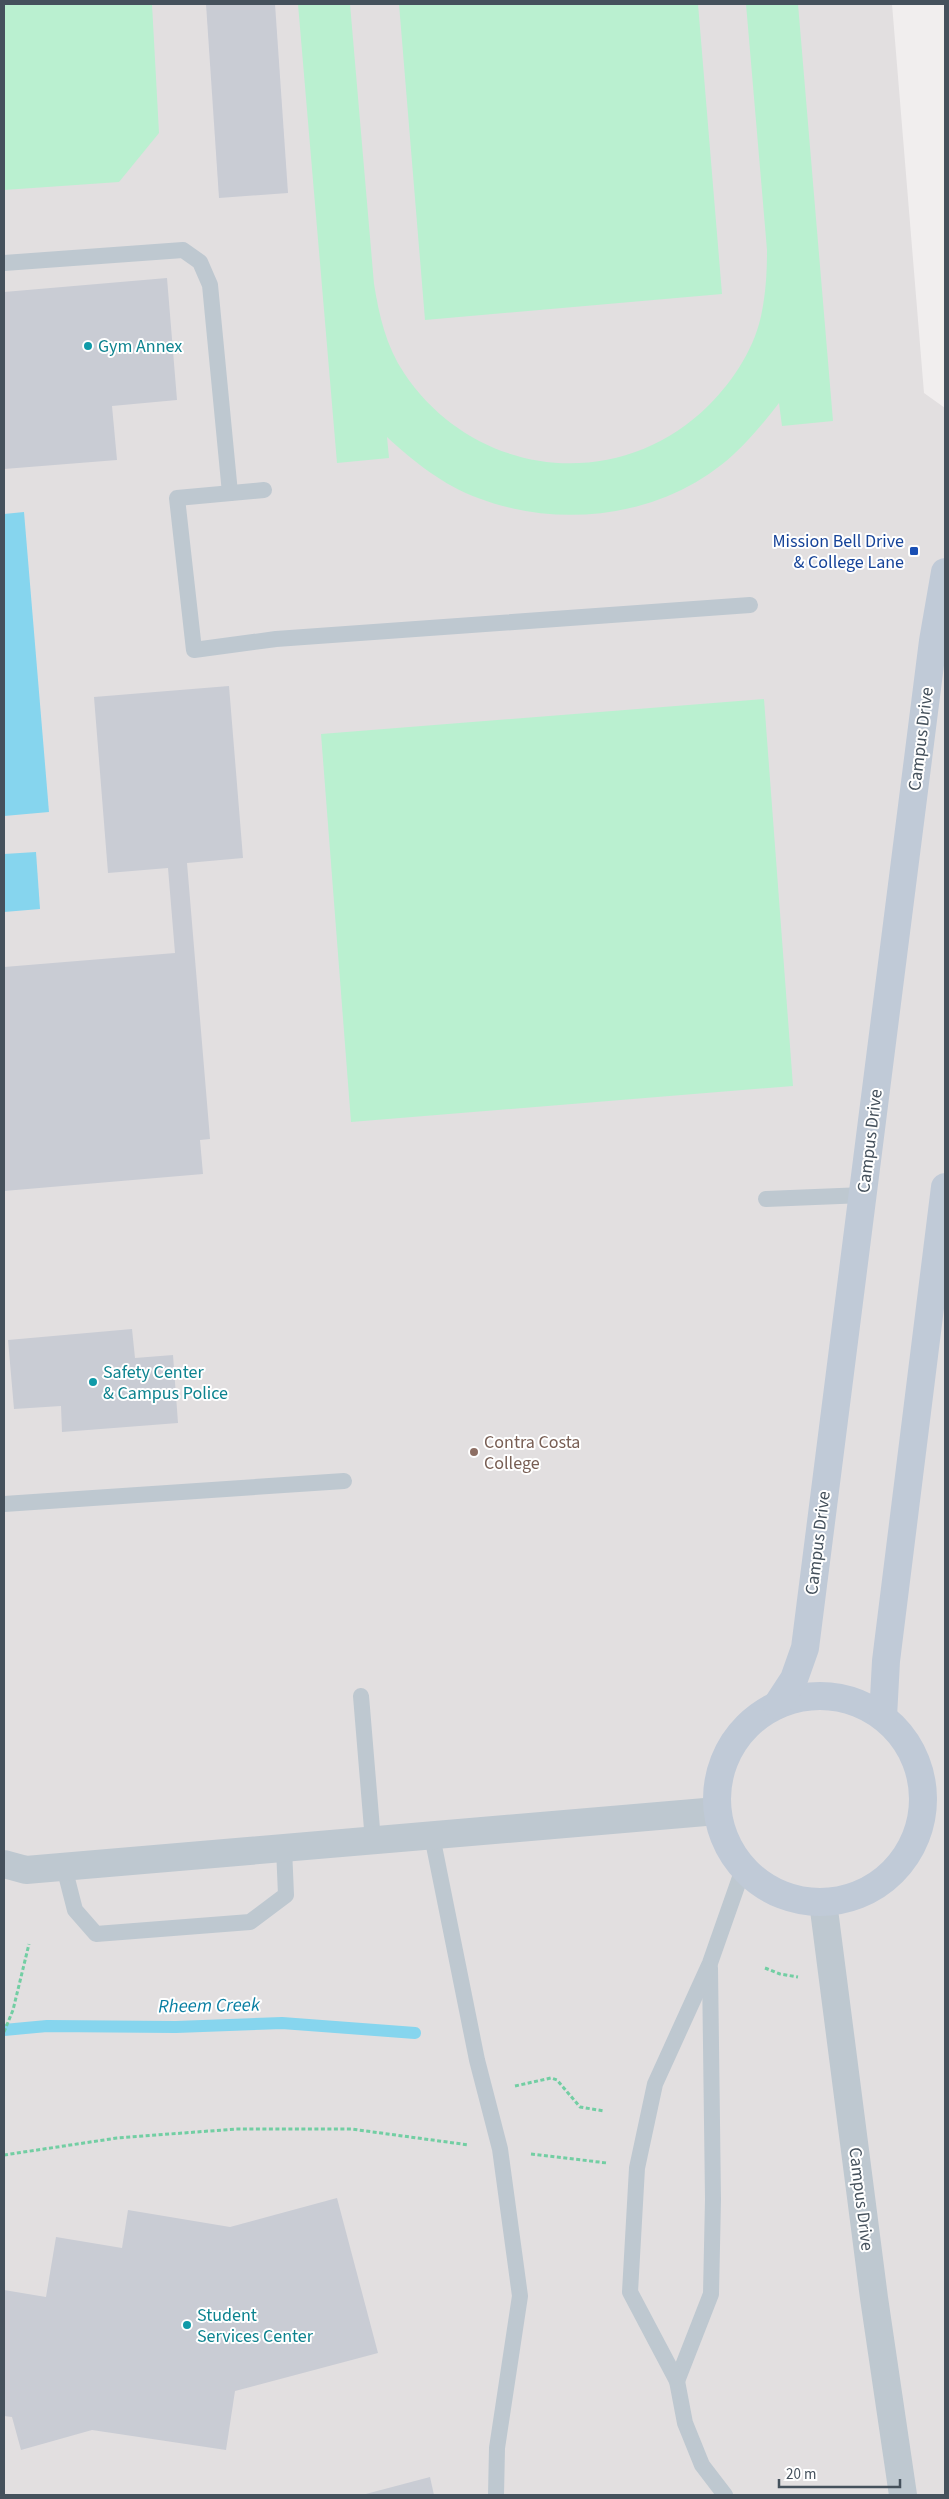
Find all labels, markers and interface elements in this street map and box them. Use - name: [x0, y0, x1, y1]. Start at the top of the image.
- place label: Gym Annex: [98, 334, 182, 359]
- marker: Gym Annex: [82, 340, 94, 352]
- place label: Mission Bell Drive & College Lane: [772, 529, 904, 575]
- marker: Mission Bell Drive & College Lane: [908, 545, 920, 557]
- street label: Campus Drive: [902, 686, 940, 792]
- street label: Campus Drive: [851, 1088, 889, 1194]
- place label: Safety Center & Campus Police: [103, 1360, 228, 1406]
- marker: Safety Center & Campus Police: [87, 1376, 99, 1388]
- place label: Contra Costa College: [484, 1430, 580, 1476]
- marker: Contra Costa College: [468, 1446, 480, 1458]
- street label: Campus Drive: [799, 1490, 837, 1596]
- water label: Rheem Creek: [158, 1992, 261, 2020]
- street label: Campus Drive: [842, 2146, 880, 2252]
- place label: Student Services Center: [197, 2303, 314, 2349]
- marker: Student Services Center: [181, 2319, 193, 2331]
- scale bar: [779, 2456, 900, 2488]
- text: 20 m: [786, 2464, 816, 2485]

